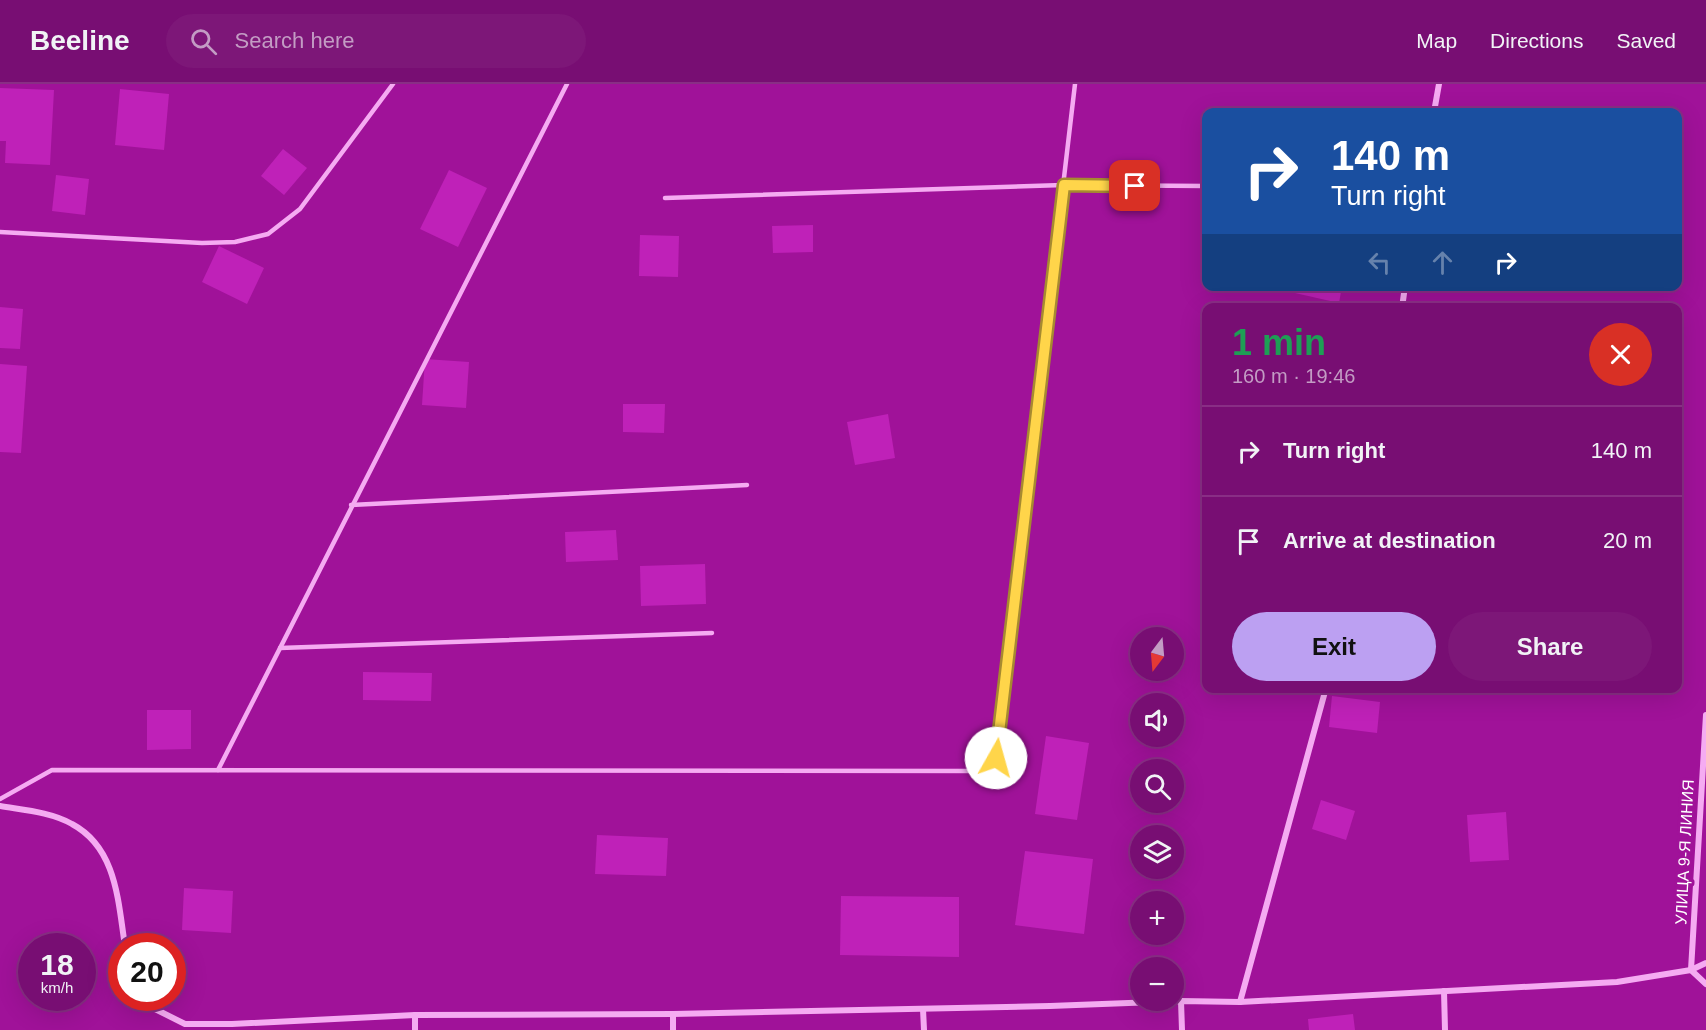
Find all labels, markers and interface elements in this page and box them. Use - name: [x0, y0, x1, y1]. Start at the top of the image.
- search box: [166, 14, 586, 68]
- text: Beeline: [30, 25, 130, 56]
- icon: search: [187, 25, 220, 58]
- text: Search here: [235, 28, 354, 53]
- text: Map: [1416, 29, 1457, 52]
- text: Directions: [1490, 29, 1583, 52]
- text: Saved: [1616, 29, 1676, 52]
- icon: right: [1232, 132, 1310, 210]
- text: 140 m: [1331, 132, 1450, 179]
- pin: [1109, 160, 1160, 211]
- icon: arrive: [1118, 169, 1151, 202]
- text: Turn right: [1331, 181, 1446, 211]
- icon: left: [1363, 246, 1396, 279]
- icon: ahead: [1426, 246, 1459, 279]
- icon: right: [1489, 246, 1522, 279]
- text: 1 min: [1232, 322, 1326, 363]
- button: close: [1589, 323, 1652, 386]
- text: 160 m · 19:46: [1232, 365, 1355, 387]
- icon: right: [1232, 435, 1265, 468]
- text: Turn right: [1283, 438, 1385, 463]
- text: 140 m: [1591, 438, 1652, 463]
- icon: arrive: [1232, 525, 1265, 558]
- text: Arrive at destination: [1283, 528, 1496, 553]
- text: 20 m: [1603, 528, 1652, 553]
- button: Exit: [1232, 612, 1436, 681]
- button: Share: [1448, 612, 1652, 681]
- north arrow: [1130, 627, 1184, 681]
- map controls: [1130, 627, 1184, 1011]
- button: sound: [1130, 693, 1184, 747]
- position arrow: [964, 726, 1028, 790]
- button: search: [1130, 759, 1184, 813]
- street label: УЛИЦА 9-Я ЛИНИЯ: [1672, 779, 1697, 925]
- button: layers: [1130, 825, 1184, 879]
- button: +: [1130, 891, 1184, 945]
- speed limit sign: 20: [108, 933, 186, 1011]
- text: 18: [40, 948, 74, 981]
- button: −: [1130, 957, 1184, 1011]
- text: km/h: [41, 979, 73, 996]

